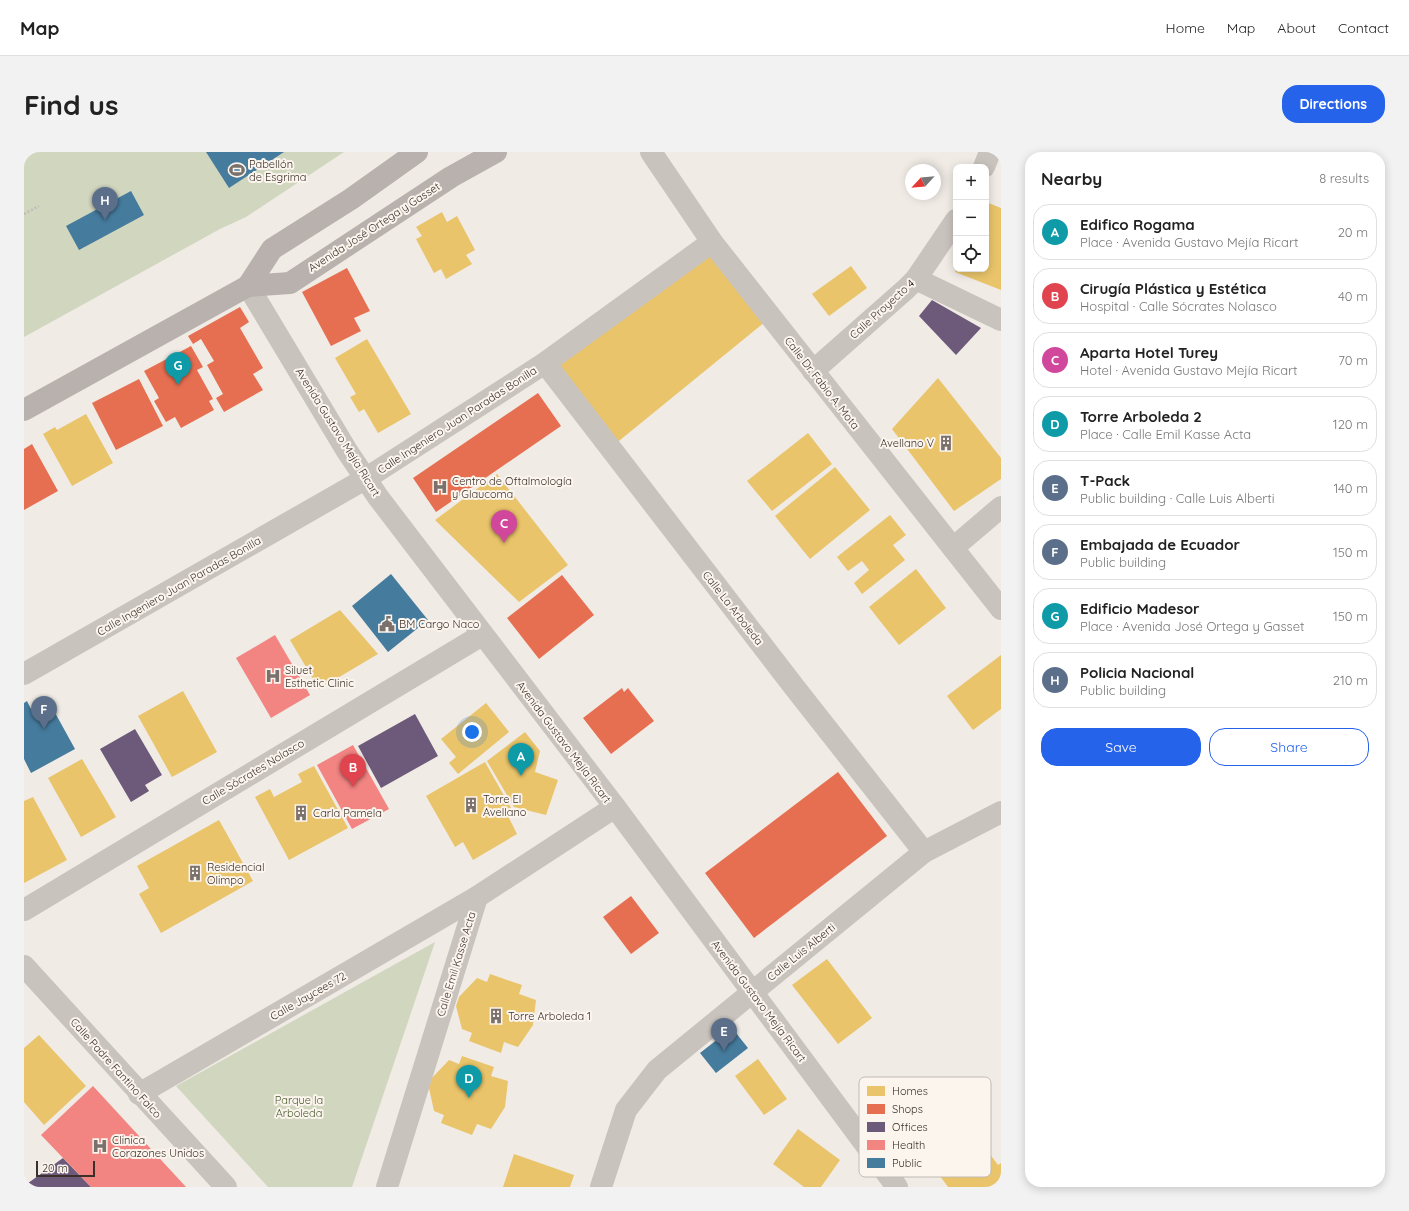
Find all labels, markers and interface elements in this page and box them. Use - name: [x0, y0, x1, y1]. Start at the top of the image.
- text: Map: [20, 16, 59, 40]
- text: Home: [1166, 19, 1205, 37]
- text: Map: [1227, 19, 1255, 37]
- text: About: [1277, 19, 1316, 37]
- text: Contact: [1338, 19, 1389, 37]
- button: Directions: [1282, 85, 1385, 123]
- text: Find us: [24, 87, 118, 122]
- place label: Pabellón de Esgrima: [249, 157, 306, 184]
- sports icon: Pabellón de Esgrima: [228, 161, 246, 179]
- north arrow: [905, 164, 941, 200]
- map controls: [953, 164, 989, 272]
- button: +: [953, 164, 989, 200]
- text: Nearby: [1041, 168, 1102, 189]
- text: 8 results: [1319, 170, 1369, 186]
- street label: Avenida José Ortega y Gasset: [306, 179, 443, 275]
- pin: H: [92, 187, 118, 220]
- button: −: [953, 200, 989, 236]
- text: Edifico Rogama: [1080, 215, 1195, 234]
- text: A: [1051, 224, 1059, 240]
- text: 20 m: [1338, 224, 1368, 240]
- text: Place · Avenida Gustavo Mejía Ricart: [1080, 234, 1298, 250]
- button: locate: [953, 236, 989, 272]
- street label: Calle Proyecto 4: [847, 276, 917, 342]
- text: Cirugía Plástica y Estética: [1080, 279, 1266, 298]
- text: B: [1051, 288, 1059, 304]
- text: 40 m: [1338, 288, 1368, 304]
- text: Hospital · Calle Sócrates Nolasco: [1080, 298, 1277, 314]
- street label: Calle Dr. Fabio A. Mota: [782, 334, 862, 432]
- text: Aparta Hotel Turey: [1080, 343, 1218, 362]
- pin: G: [165, 352, 191, 385]
- text: C: [1051, 352, 1059, 368]
- text: 70 m: [1338, 352, 1368, 368]
- text: Hotel · Avenida Gustavo Mejía Ricart: [1080, 362, 1298, 378]
- street label: Calle Ingeniero Juan Paradas Bonilla: [375, 363, 539, 477]
- street label: Avenida Gustavo Mejía Ricart: [293, 365, 384, 499]
- text: Torre Arboleda 2: [1080, 407, 1202, 426]
- text: D: [1050, 416, 1060, 432]
- text: 120 m: [1333, 416, 1368, 432]
- text: Place · Calle Emil Kasse Acta: [1080, 426, 1251, 442]
- building icon: Avellano V: [937, 434, 955, 452]
- place label: Avellano V: [880, 436, 934, 450]
- text: T-Pack: [1080, 471, 1130, 490]
- place label: Centro de Oftalmología y Glaucoma: [452, 474, 572, 501]
- hospital icon: Centro de Oftalmología y Glaucoma: [431, 478, 449, 496]
- text: E: [1051, 480, 1059, 496]
- text: 140 m: [1333, 480, 1368, 496]
- text: Public building · Calle Luis Alberti: [1080, 490, 1275, 506]
- pin: C: [491, 510, 517, 543]
- street label: Calle Ingeniero Juan Paradas Bonilla: [95, 533, 263, 639]
- text: Embajada de Ecuador: [1080, 535, 1240, 554]
- text: F: [1051, 544, 1059, 560]
- text: 150 m: [1333, 544, 1368, 560]
- text: Public building: [1080, 554, 1166, 570]
- street label: Calle La Arboleda: [700, 568, 766, 648]
- text: Edificio Madesor: [1080, 599, 1200, 618]
- text: G: [1050, 608, 1060, 624]
- text: 150 m: [1333, 608, 1368, 624]
- public building icon: BM Cargo Naco: [378, 615, 396, 633]
- place label: BM Cargo Naco: [399, 617, 480, 631]
- text: Place · Avenida José Ortega y Gasset: [1080, 618, 1304, 634]
- place label: Siluet Esthetic Clinic: [285, 663, 354, 690]
- text: Policia Nacional: [1080, 663, 1194, 682]
- hospital icon: Siluet Esthetic Clinic: [264, 667, 282, 685]
- text: H: [1050, 672, 1060, 688]
- text: 210 m: [1333, 672, 1368, 688]
- street label: Avenida Gustavo Mejía Ricart: [514, 679, 614, 805]
- text: Public building: [1080, 682, 1166, 698]
- pin: F: [31, 696, 57, 729]
- your location: [462, 722, 482, 742]
- button: Save: [1041, 728, 1201, 766]
- button: Share: [1209, 728, 1369, 766]
- street label: Calle Sócrates Nolasco: [199, 736, 307, 808]
- pin: A: [508, 743, 534, 776]
- pin: B: [340, 754, 366, 787]
- place label: Torre El Avellano: [483, 792, 527, 819]
- building icon: Torre El Avellano: [462, 796, 480, 814]
- building icon: Carla Pamela: [292, 804, 310, 822]
- place label: Carla Pamela: [313, 806, 382, 820]
- place label: Residencial Olimpo: [207, 860, 265, 887]
- building icon: Residencial Olimpo: [186, 864, 204, 882]
- street label: Calle Emil Kasse Acta: [433, 910, 479, 1018]
- street label: Calle Luis Alberti: [764, 920, 838, 984]
- street label: Avenida Gustavo Mejía Ricart: [709, 937, 810, 1065]
- street label: Calle Jaycees 72: [268, 969, 348, 1023]
- building icon: Torre Arboleda 1: [487, 1007, 505, 1025]
- place label: Torre Arboleda 1: [508, 1009, 591, 1023]
- street label: Calle Padre Fantino Falco: [67, 1015, 165, 1121]
- pin: E: [711, 1018, 737, 1051]
- pin: D: [456, 1065, 482, 1098]
- legend: [859, 1077, 991, 1177]
- text: Homes: [892, 1084, 928, 1098]
- park label: Parque la Arboleda: [275, 1093, 323, 1120]
- text: Shops: [892, 1102, 923, 1116]
- text: Offices: [892, 1120, 928, 1134]
- place label: Clinica Corazones Unidos: [112, 1133, 204, 1160]
- hospital icon: Clinica Corazones Unidos: [91, 1137, 109, 1155]
- text: Health: [892, 1138, 925, 1152]
- text: Public: [892, 1156, 922, 1170]
- scale bar: [36, 1159, 95, 1178]
- text: 20 m: [42, 1161, 68, 1175]

